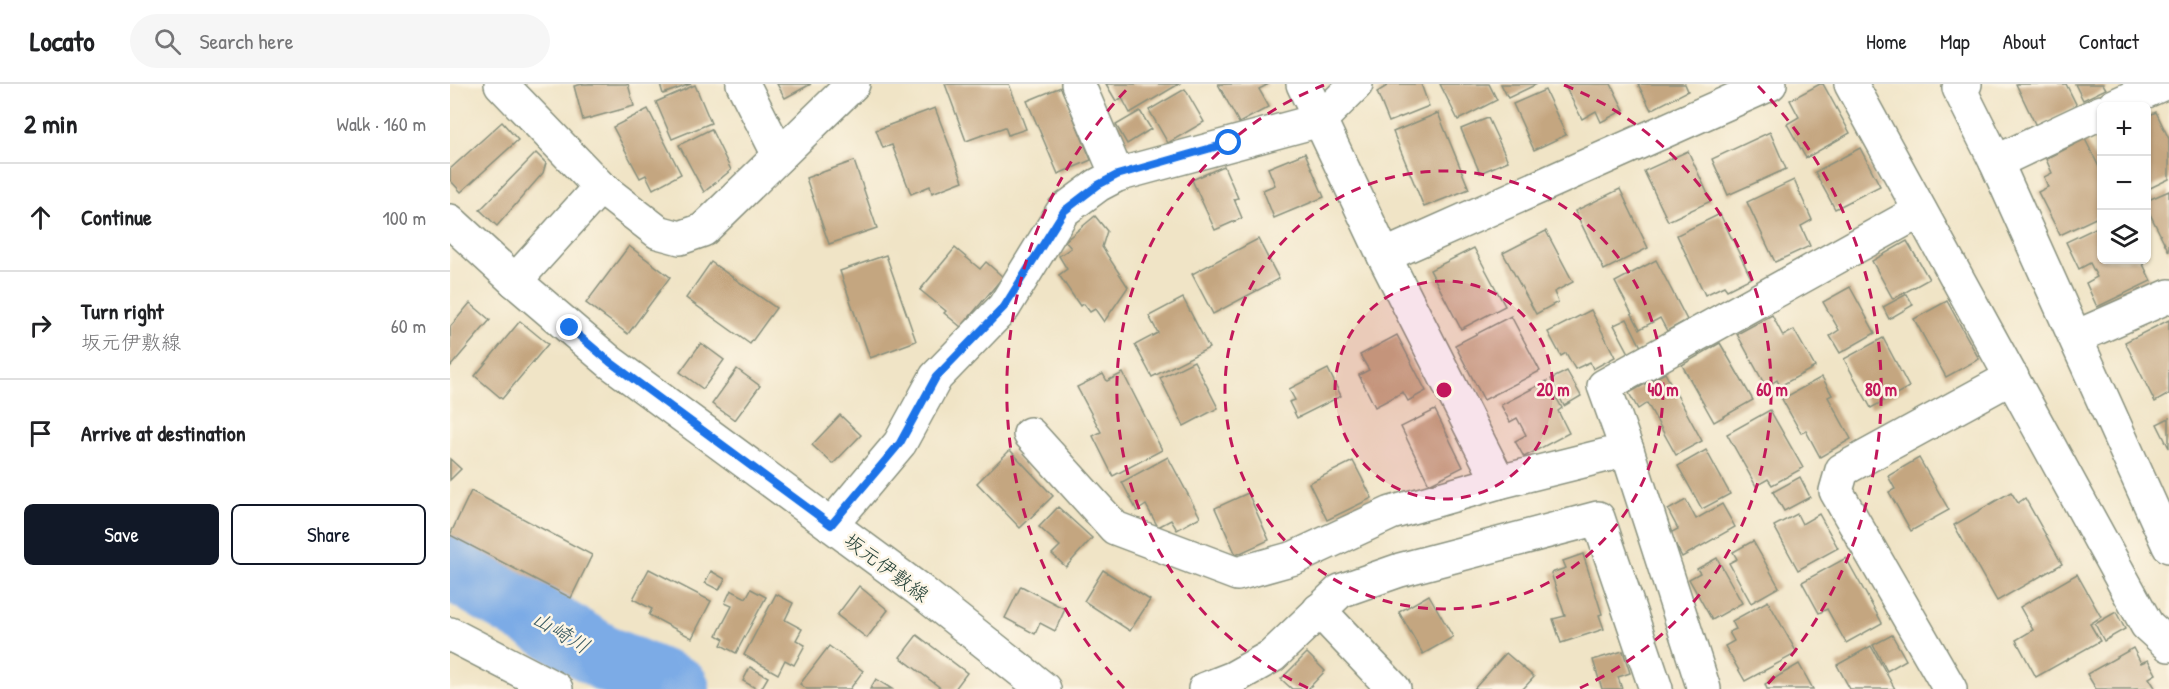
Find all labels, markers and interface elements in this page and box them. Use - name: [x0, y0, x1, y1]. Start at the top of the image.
- search box: [130, 14, 550, 68]
- text: Locato: [30, 22, 94, 60]
- icon: search: [151, 25, 184, 58]
- text: Search here: [199, 26, 293, 56]
- text: Home: [1866, 27, 1907, 56]
- text: Map: [1940, 27, 1970, 56]
- text: About: [2003, 27, 2046, 56]
- text: Contact: [2079, 27, 2139, 56]
- map controls: [2097, 102, 2151, 264]
- button: +: [2097, 102, 2151, 156]
- text: 2 min: [24, 106, 77, 141]
- text: Walk · 160 m: [337, 110, 426, 137]
- route start: [1215, 129, 1241, 155]
- button: −: [2097, 156, 2151, 210]
- icon: ahead: [24, 201, 57, 234]
- text: Continue: [81, 202, 152, 232]
- text: 100 m: [383, 204, 426, 231]
- button: layers: [2097, 210, 2151, 264]
- text: Turn right: [81, 296, 164, 326]
- icon: right: [24, 309, 57, 342]
- text: 60 m: [391, 312, 426, 339]
- route end: [556, 314, 582, 340]
- text: 坂元伊敷線: [81, 328, 181, 355]
- text: 20 m: [1537, 377, 1569, 402]
- text: 40 m: [1647, 377, 1679, 402]
- text: 60 m: [1756, 377, 1788, 402]
- text: 80 m: [1865, 377, 1897, 402]
- centre of rings: [1434, 380, 1454, 400]
- icon: arrive: [24, 417, 57, 450]
- text: Arrive at destination: [81, 418, 246, 448]
- button: Save: [24, 504, 219, 565]
- button: Share: [231, 504, 426, 565]
- street label: 坂元伊敷線: [839, 526, 935, 608]
- water label: 山崎川: [527, 603, 595, 661]

